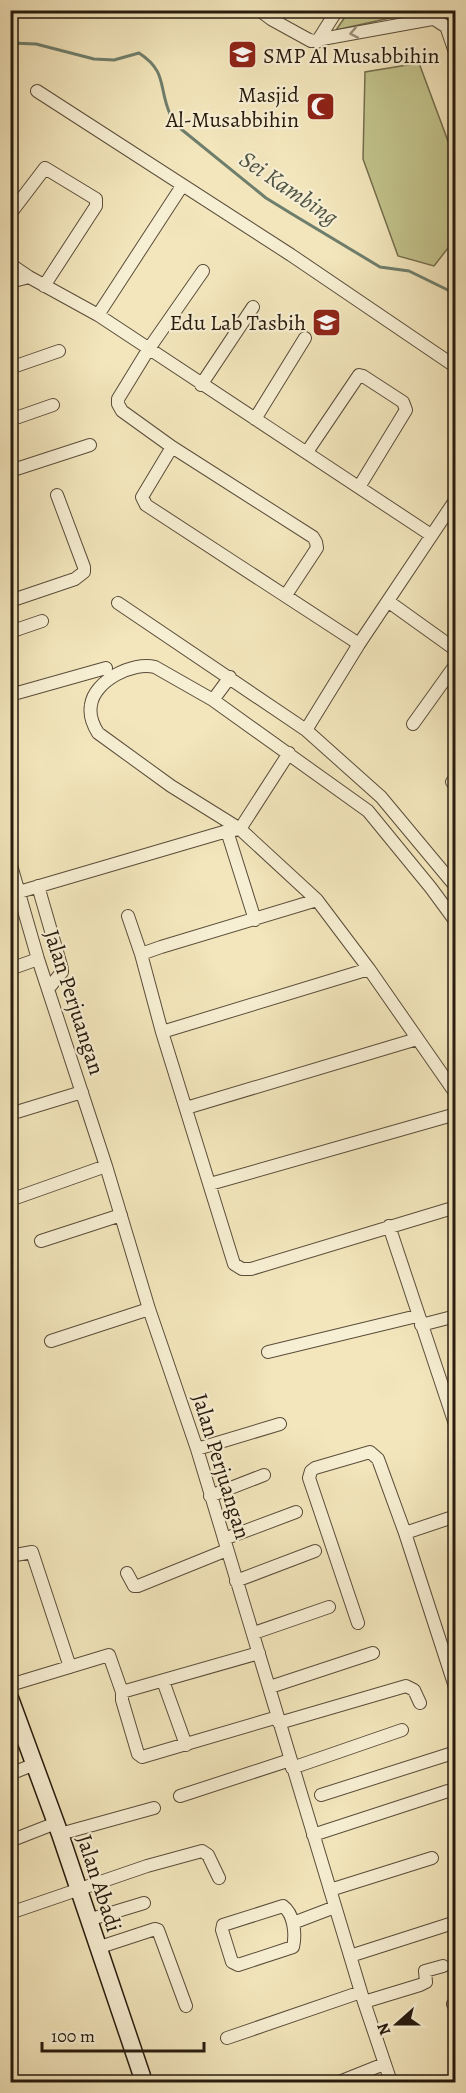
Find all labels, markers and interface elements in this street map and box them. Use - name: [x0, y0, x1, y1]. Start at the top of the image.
- one-way arrow: [349, 26, 359, 39]
- school or university icon: SMP Al Musabbihin: [226, 39, 258, 71]
- place label: SMP Al Musabbihin: [263, 41, 440, 71]
- place label: Masjid Al-Musabbihin: [165, 80, 299, 135]
- mosque icon: Masjid Al-Musabbihin: [304, 91, 336, 123]
- water label: Sei Kambing: [233, 143, 345, 233]
- school or university icon: Edu Lab Tasbih: [311, 306, 343, 338]
- place label: Edu Lab Tasbih: [169, 308, 306, 338]
- street label: Jalan Perjuangan: [36, 926, 112, 1079]
- street label: Jalan Perjuangan: [185, 1390, 257, 1543]
- street label: Jalan Abadi: [69, 1831, 129, 1936]
- north arrow: [367, 1994, 427, 2054]
- scale bar: [42, 2015, 204, 2053]
- text: N: [371, 2019, 396, 2038]
- text: 100 m: [51, 2024, 95, 2048]

